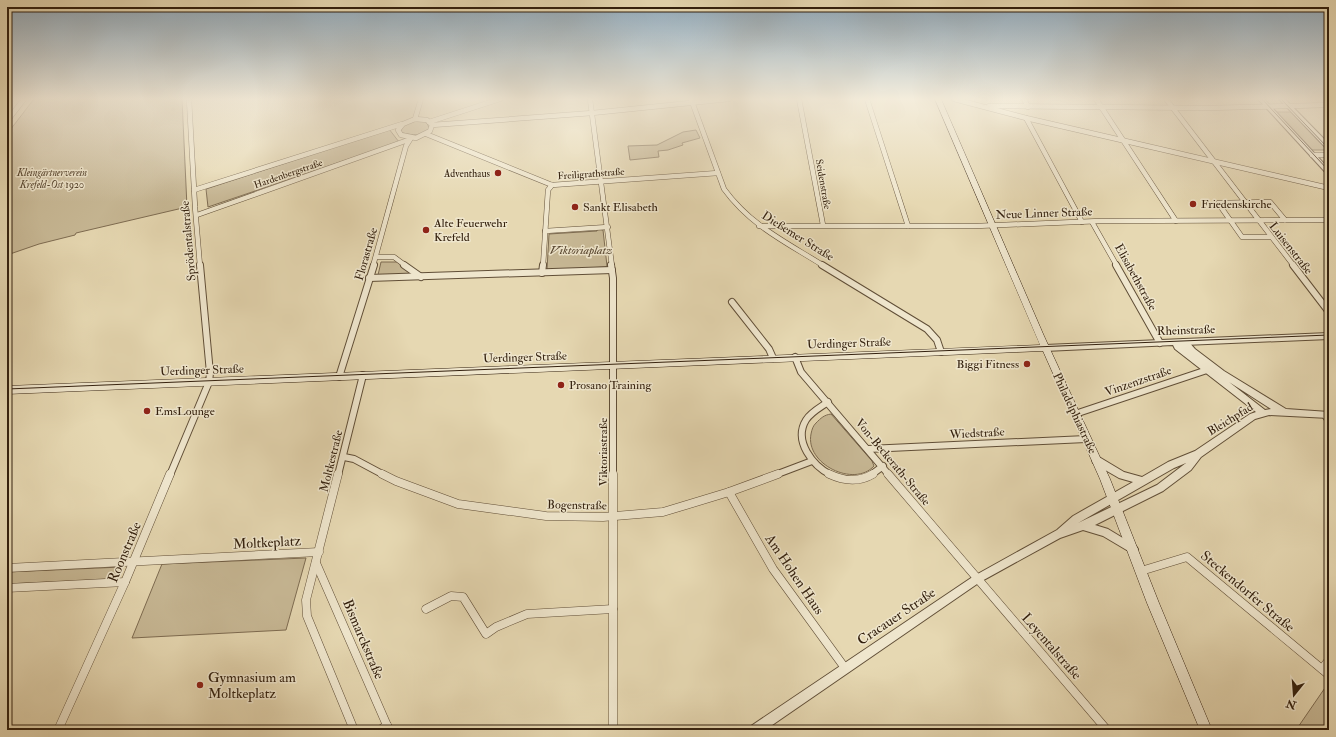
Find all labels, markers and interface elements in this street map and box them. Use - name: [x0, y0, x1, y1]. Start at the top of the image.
- street label: Hardenbergstraße: [252, 157, 324, 191]
- street label: Seidenstraße: [813, 158, 833, 210]
- street label: Freiligrathstraße: [557, 166, 625, 182]
- park label: Kleingärtnerverein Krefeld-Ost 1920: [16, 167, 87, 191]
- place label: Adventhaus: [443, 168, 491, 180]
- marker: Adventhaus: [493, 168, 503, 178]
- place label: Friedenskirche: [1201, 197, 1272, 212]
- marker: Friedenskirche: [1188, 199, 1198, 209]
- street label: Sprödentalstraße: [178, 200, 199, 282]
- place label: Sankt Elisabeth: [583, 200, 659, 215]
- marker: Sankt Elisabeth: [570, 202, 580, 212]
- street label: Neue Linner Straße: [995, 204, 1093, 223]
- street label: Dießemer Straße: [759, 208, 837, 265]
- place label: Alte Feuerwehr Krefeld: [433, 216, 508, 245]
- street label: Luisenstraße: [1266, 219, 1316, 277]
- marker: Alte Feuerwehr Krefeld: [421, 225, 431, 235]
- street label: Florastraße: [352, 226, 381, 282]
- street label: Elisabethstraße: [1111, 241, 1160, 313]
- park label: Viktoriaplatz: [550, 243, 612, 258]
- street label: Rheinstraße: [1157, 322, 1215, 339]
- street label: Uerdinger Straße: [807, 335, 891, 352]
- street label: Uerdinger Straße: [483, 349, 567, 366]
- place label: Biggi Fitness: [957, 357, 1019, 372]
- marker: Biggi Fitness: [1022, 359, 1032, 369]
- street label: Uerdinger Straße: [160, 362, 244, 379]
- street label: Vinzenzstraße: [1103, 363, 1173, 400]
- street label: Philadelphiastraße: [1049, 370, 1100, 456]
- place label: Prosano Training: [569, 378, 652, 393]
- marker: Prosano Training: [556, 380, 566, 390]
- street label: Bleichpfad: [1205, 400, 1256, 439]
- place label: EmsLounge: [155, 404, 215, 419]
- marker: EmsLounge: [142, 406, 152, 416]
- street label: Von-Beckerath-Straße: [852, 416, 933, 509]
- street label: Viktoriastraße: [596, 418, 611, 486]
- street label: Wiedstraße: [948, 425, 1005, 442]
- street label: Moltkestraße: [317, 429, 346, 494]
- street label: Bogenstraße: [547, 497, 607, 514]
- street label: Roonstraße: [104, 519, 145, 585]
- street label: Am Hohen Haus: [761, 530, 828, 618]
- street label: Moltkeplatz: [233, 532, 302, 554]
- street label: Steckendorfer Straße: [1197, 547, 1298, 636]
- street label: Cracauer Straße: [854, 584, 939, 649]
- street label: Bismarckstraße: [339, 597, 388, 682]
- street label: Leyentalstraße: [1017, 610, 1085, 684]
- place label: Gymnasium am Moltkeplatz: [208, 669, 296, 703]
- north arrow: [1274, 675, 1314, 715]
- marker: Gymnasium am Moltkeplatz: [195, 680, 205, 690]
- text: N: [1284, 696, 1299, 712]

